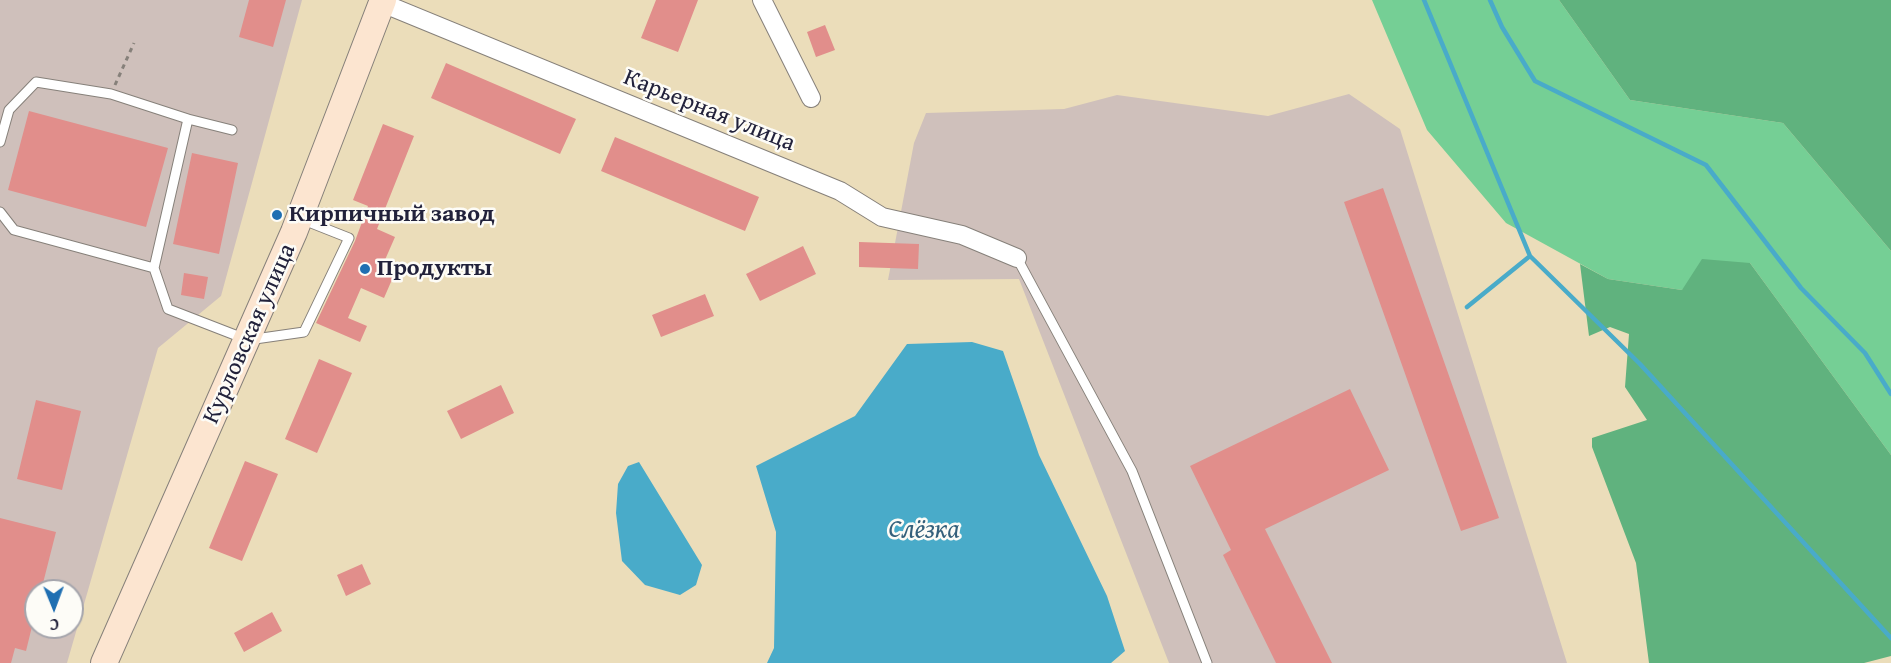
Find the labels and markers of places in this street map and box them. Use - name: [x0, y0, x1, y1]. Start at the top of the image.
- place label: Кирпичный завод: [289, 201, 495, 229]
- marker: Кирпичный завод: [270, 208, 284, 222]
- place label: Продукты: [377, 255, 492, 283]
- marker: Продукты: [358, 262, 372, 276]

